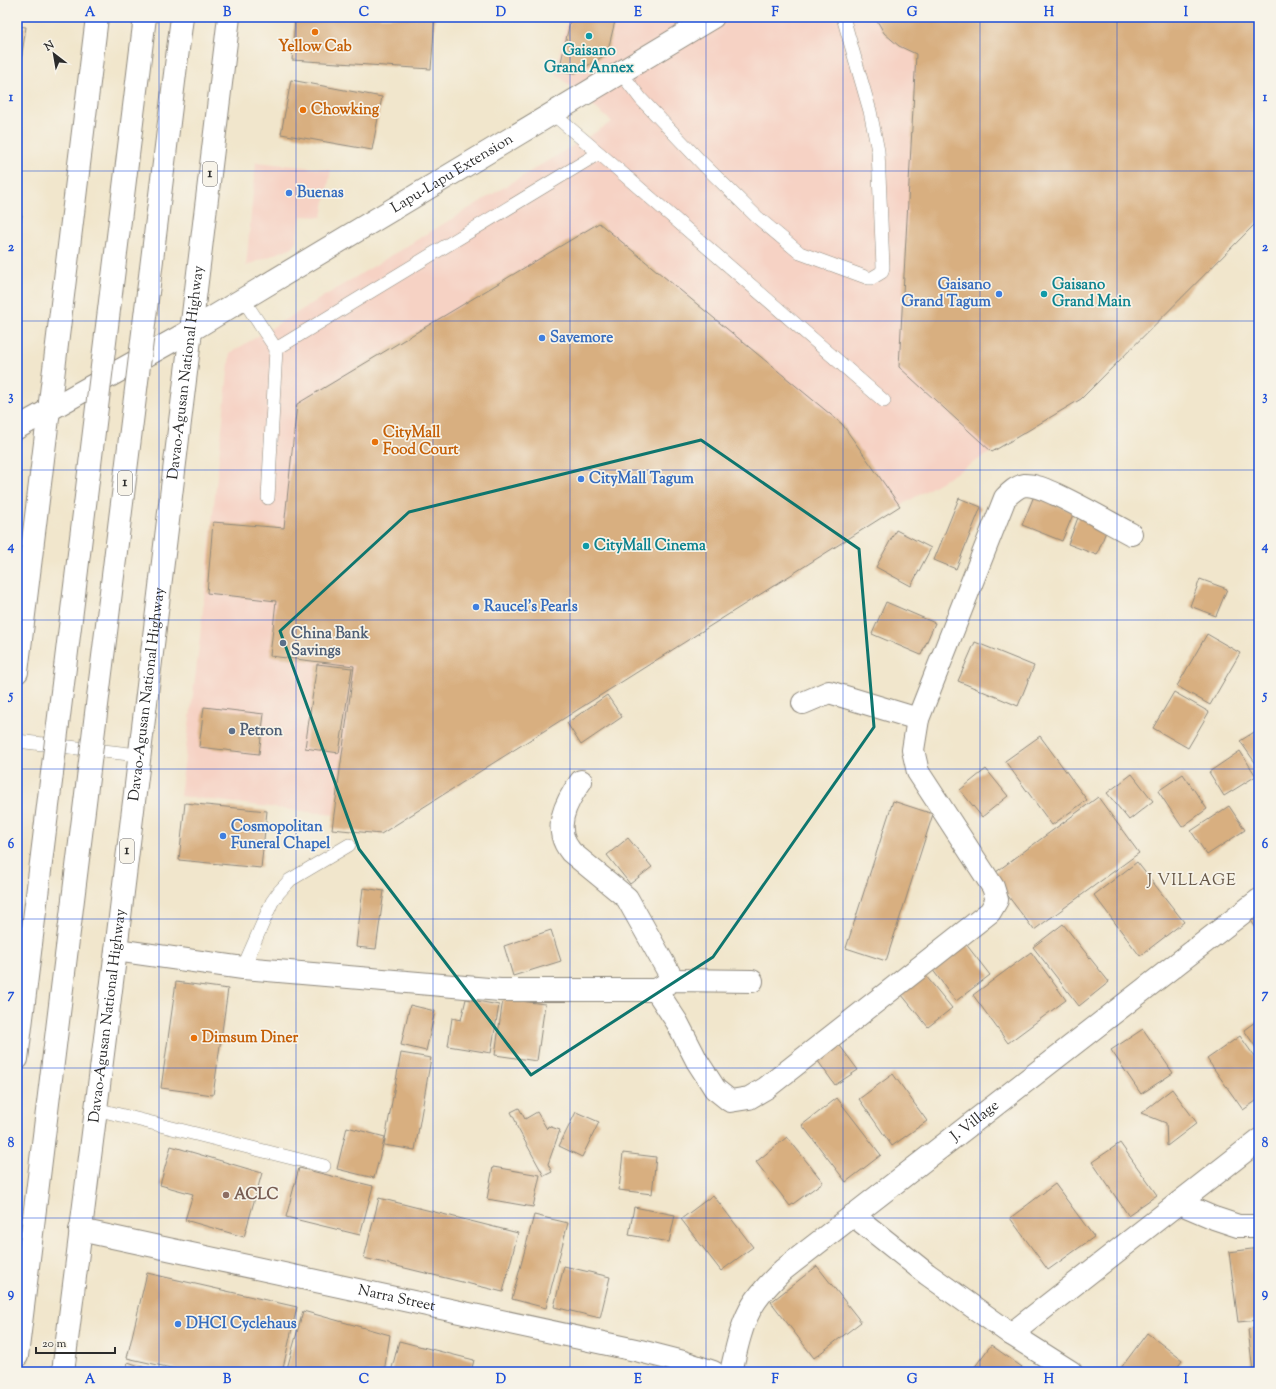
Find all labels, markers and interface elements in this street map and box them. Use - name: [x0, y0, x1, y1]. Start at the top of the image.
- text: A: [85, 4, 96, 22]
- text: B: [223, 4, 232, 22]
- text: C: [359, 4, 369, 22]
- text: D: [496, 4, 506, 22]
- text: E: [634, 4, 642, 22]
- text: F: [771, 4, 779, 22]
- text: G: [907, 4, 918, 22]
- text: H: [1044, 4, 1055, 22]
- text: I: [1184, 4, 1189, 22]
- marker: Yellow Cab: [310, 27, 320, 37]
- marker: Gaisano Grand Annex: [584, 31, 594, 41]
- north arrow: [34, 34, 74, 74]
- text: N: [41, 37, 57, 56]
- place label: Yellow Cab: [278, 37, 352, 58]
- place label: Gaisano Grand Annex: [544, 41, 635, 79]
- text: 1: [9, 89, 14, 107]
- text: 1: [1263, 89, 1268, 107]
- place label: Chowking: [311, 100, 380, 121]
- marker: Chowking: [298, 105, 308, 115]
- street label: Lapu-Lapu Extension: [387, 129, 517, 218]
- road number: 1: [203, 162, 217, 186]
- place label: Buenas: [297, 183, 344, 204]
- marker: Buenas: [284, 188, 294, 198]
- text: 2: [8, 239, 15, 257]
- text: 2: [1262, 239, 1269, 257]
- street label: Davao-Agusan National Highway: [163, 264, 209, 481]
- place label: Gaisano Grand Tagum: [902, 275, 992, 313]
- place label: Gaisano Grand Main: [1052, 275, 1131, 313]
- marker: Gaisano Grand Tagum: [994, 289, 1004, 299]
- marker: Gaisano Grand Main: [1039, 289, 1049, 299]
- place label: Savemore: [550, 328, 613, 349]
- marker: Savemore: [537, 333, 547, 343]
- text: 3: [8, 388, 14, 406]
- text: 3: [1262, 388, 1268, 406]
- place label: CityMall Food Court: [383, 423, 459, 461]
- marker: CityMall Food Court: [370, 437, 380, 447]
- place label: CityMall Tagum: [589, 469, 695, 490]
- road number: 1: [118, 471, 132, 495]
- marker: CityMall Tagum: [576, 474, 586, 484]
- place label: CityMall Cinema: [594, 536, 706, 557]
- text: 4: [7, 538, 15, 556]
- text: 4: [1261, 538, 1269, 556]
- marker: CityMall Cinema: [581, 541, 591, 551]
- street label: Davao-Agusan National Highway: [124, 585, 170, 802]
- place label: Raucel's Pearls: [484, 597, 578, 618]
- marker: Raucel's Pearls: [471, 602, 481, 612]
- place label: China Bank Savings: [291, 624, 369, 662]
- marker: China Bank Savings: [278, 638, 288, 648]
- text: 5: [8, 687, 14, 705]
- text: 5: [1262, 687, 1268, 705]
- place label: Petron: [240, 721, 283, 742]
- marker: Petron: [227, 726, 237, 736]
- place label: Cosmopolitan Funeral Chapel: [231, 817, 331, 855]
- marker: Cosmopolitan Funeral Chapel: [218, 831, 228, 841]
- text: 6: [8, 836, 15, 854]
- text: 6: [1262, 836, 1269, 854]
- road number: 1: [120, 839, 134, 863]
- district label: J VILLAGE: [1146, 870, 1237, 893]
- street label: Davao-Agusan National Highway: [84, 907, 131, 1124]
- text: 7: [8, 986, 15, 1004]
- text: 7: [1262, 986, 1269, 1004]
- place label: Dimsum Diner: [202, 1028, 299, 1049]
- marker: Dimsum Diner: [189, 1033, 199, 1043]
- street label: J. Village: [945, 1095, 1003, 1147]
- text: 8: [8, 1135, 15, 1153]
- text: 8: [1262, 1135, 1269, 1153]
- place label: ACLC: [234, 1185, 279, 1206]
- marker: ACLC: [221, 1190, 231, 1200]
- street label: Narra Street: [356, 1280, 437, 1317]
- text: 9: [8, 1285, 15, 1303]
- text: 9: [1262, 1285, 1269, 1303]
- place label: DHCI Cyclehaus: [186, 1314, 297, 1335]
- marker: DHCI Cyclehaus: [173, 1319, 183, 1329]
- scale bar: [36, 1329, 115, 1355]
- text: 20 m: [42, 1335, 67, 1353]
- text: A: [85, 1371, 96, 1389]
- text: B: [223, 1371, 232, 1389]
- text: C: [359, 1371, 369, 1389]
- text: D: [496, 1371, 506, 1389]
- text: E: [634, 1371, 642, 1389]
- text: F: [771, 1371, 779, 1389]
- text: G: [907, 1371, 918, 1389]
- text: H: [1044, 1371, 1055, 1389]
- text: I: [1184, 1371, 1189, 1389]

